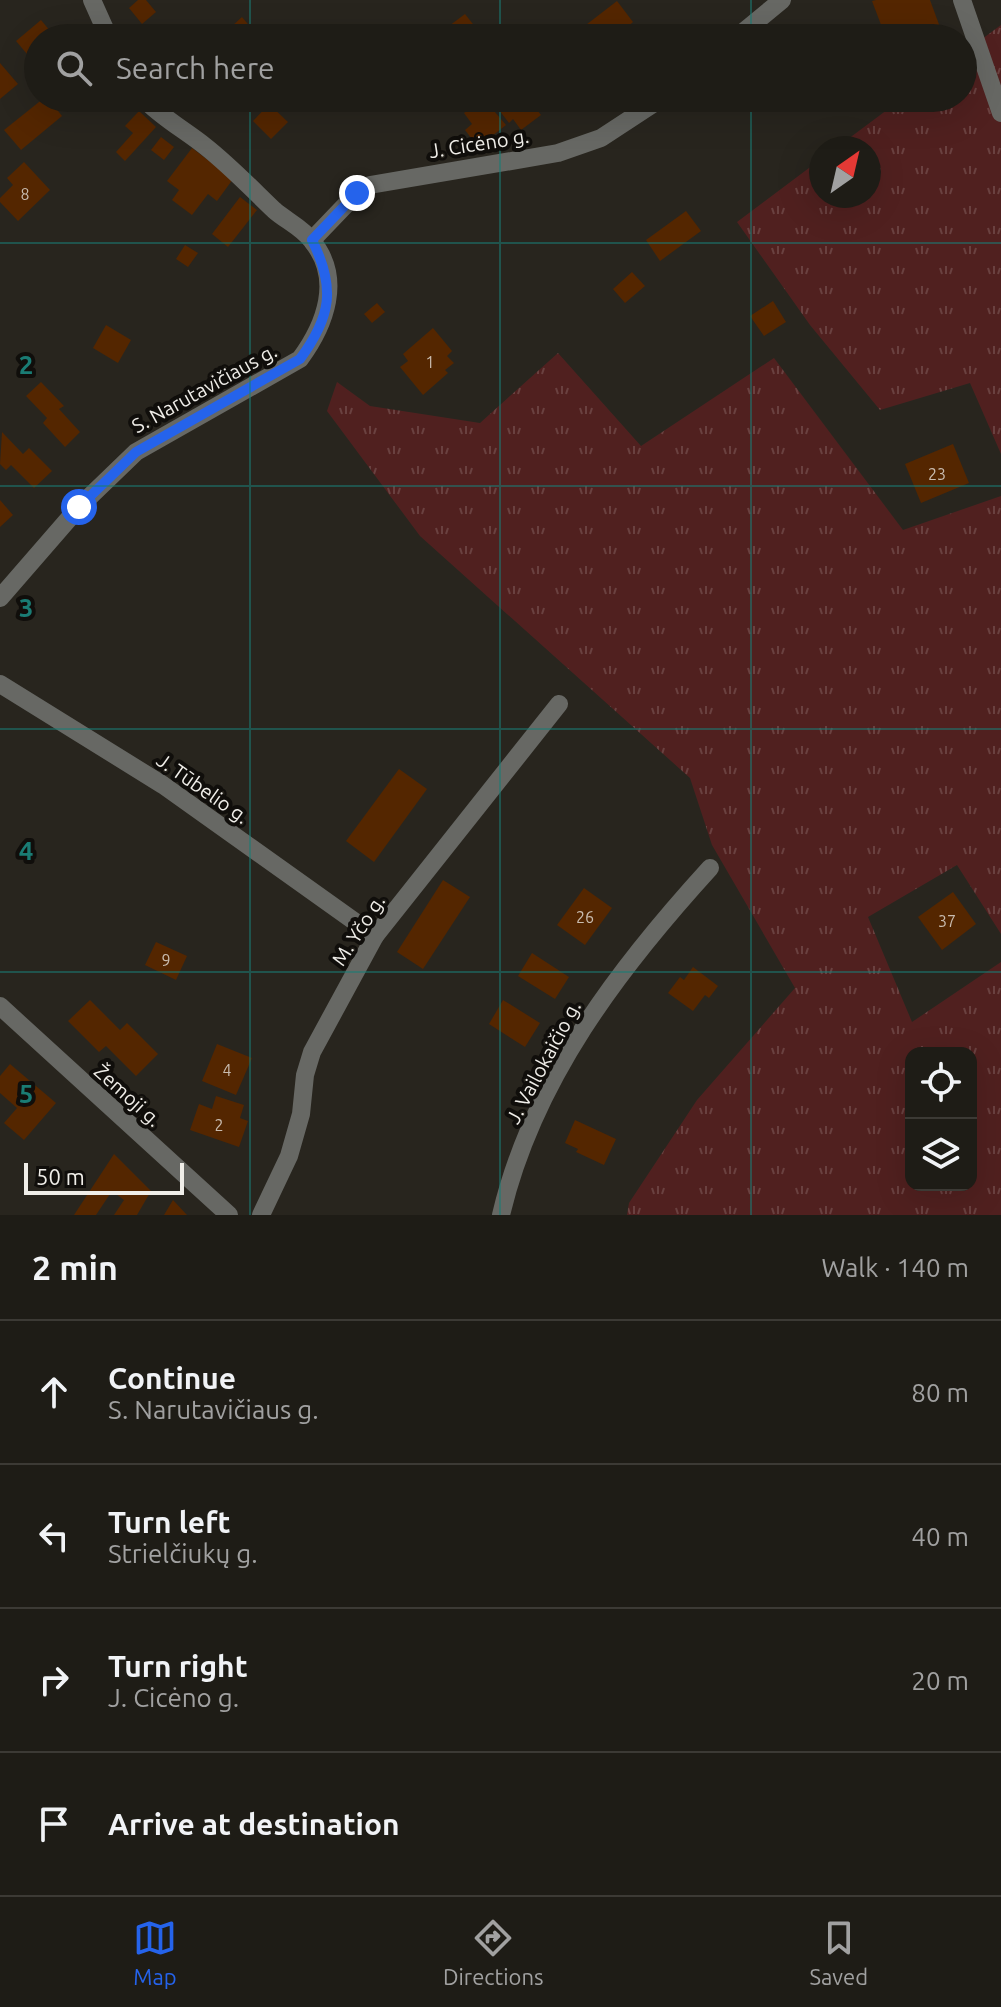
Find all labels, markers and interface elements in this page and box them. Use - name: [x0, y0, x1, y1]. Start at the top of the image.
- search box: [24, 24, 977, 112]
- icon: search: [52, 46, 96, 90]
- text: Search here: [116, 51, 275, 85]
- street label: J. Cicėno g.: [427, 124, 531, 162]
- north arrow: [809, 136, 881, 208]
- route end: [339, 175, 375, 211]
- house number: 8: [20, 185, 30, 203]
- street label: S. Narutavičiaus g.: [128, 339, 280, 437]
- text: 2: [19, 350, 33, 379]
- house number: 1: [425, 353, 435, 371]
- house number: 23: [928, 465, 946, 483]
- route start: [61, 489, 97, 525]
- text: 3: [19, 593, 33, 622]
- street label: J. Tūbelio g.: [153, 748, 253, 828]
- text: 4: [19, 836, 33, 865]
- street label: M. Yčo g.: [327, 890, 389, 970]
- house number: 26: [576, 908, 594, 926]
- house number: 37: [938, 912, 956, 930]
- house number: 9: [161, 951, 171, 969]
- street label: J. Vailokaičio g.: [501, 997, 585, 1127]
- map controls: [905, 1047, 977, 1191]
- button: locate: [905, 1047, 977, 1119]
- street label: Žemoji g.: [90, 1059, 166, 1131]
- house number: 4: [222, 1061, 232, 1079]
- text: 5: [19, 1079, 33, 1108]
- house number: 2: [214, 1116, 224, 1134]
- button: layers: [905, 1119, 977, 1191]
- scale bar: [24, 1159, 184, 1195]
- text: 50 m: [36, 1164, 85, 1189]
- text: 2 min: [32, 1248, 118, 1286]
- text: Walk · 140 m: [821, 1253, 969, 1282]
- text: Continue: [108, 1361, 236, 1395]
- icon: ahead: [32, 1370, 76, 1414]
- text: 80 m: [911, 1378, 969, 1407]
- text: S. Narutavičiaus g.: [108, 1395, 319, 1424]
- text: Turn left: [108, 1505, 230, 1539]
- icon: left: [32, 1514, 76, 1558]
- text: 40 m: [911, 1522, 969, 1551]
- text: Strielčiukų g.: [108, 1539, 258, 1568]
- text: Turn right: [108, 1649, 248, 1683]
- icon: right: [32, 1658, 76, 1702]
- text: 20 m: [911, 1666, 969, 1695]
- text: J. Cicėno g.: [108, 1683, 239, 1712]
- icon: arrive: [32, 1802, 76, 1846]
- text: Arrive at destination: [108, 1807, 400, 1841]
- tab: Map: [133, 1916, 177, 1989]
- tab: Directions: [443, 1916, 544, 1989]
- tab: Saved: [809, 1916, 868, 1989]

